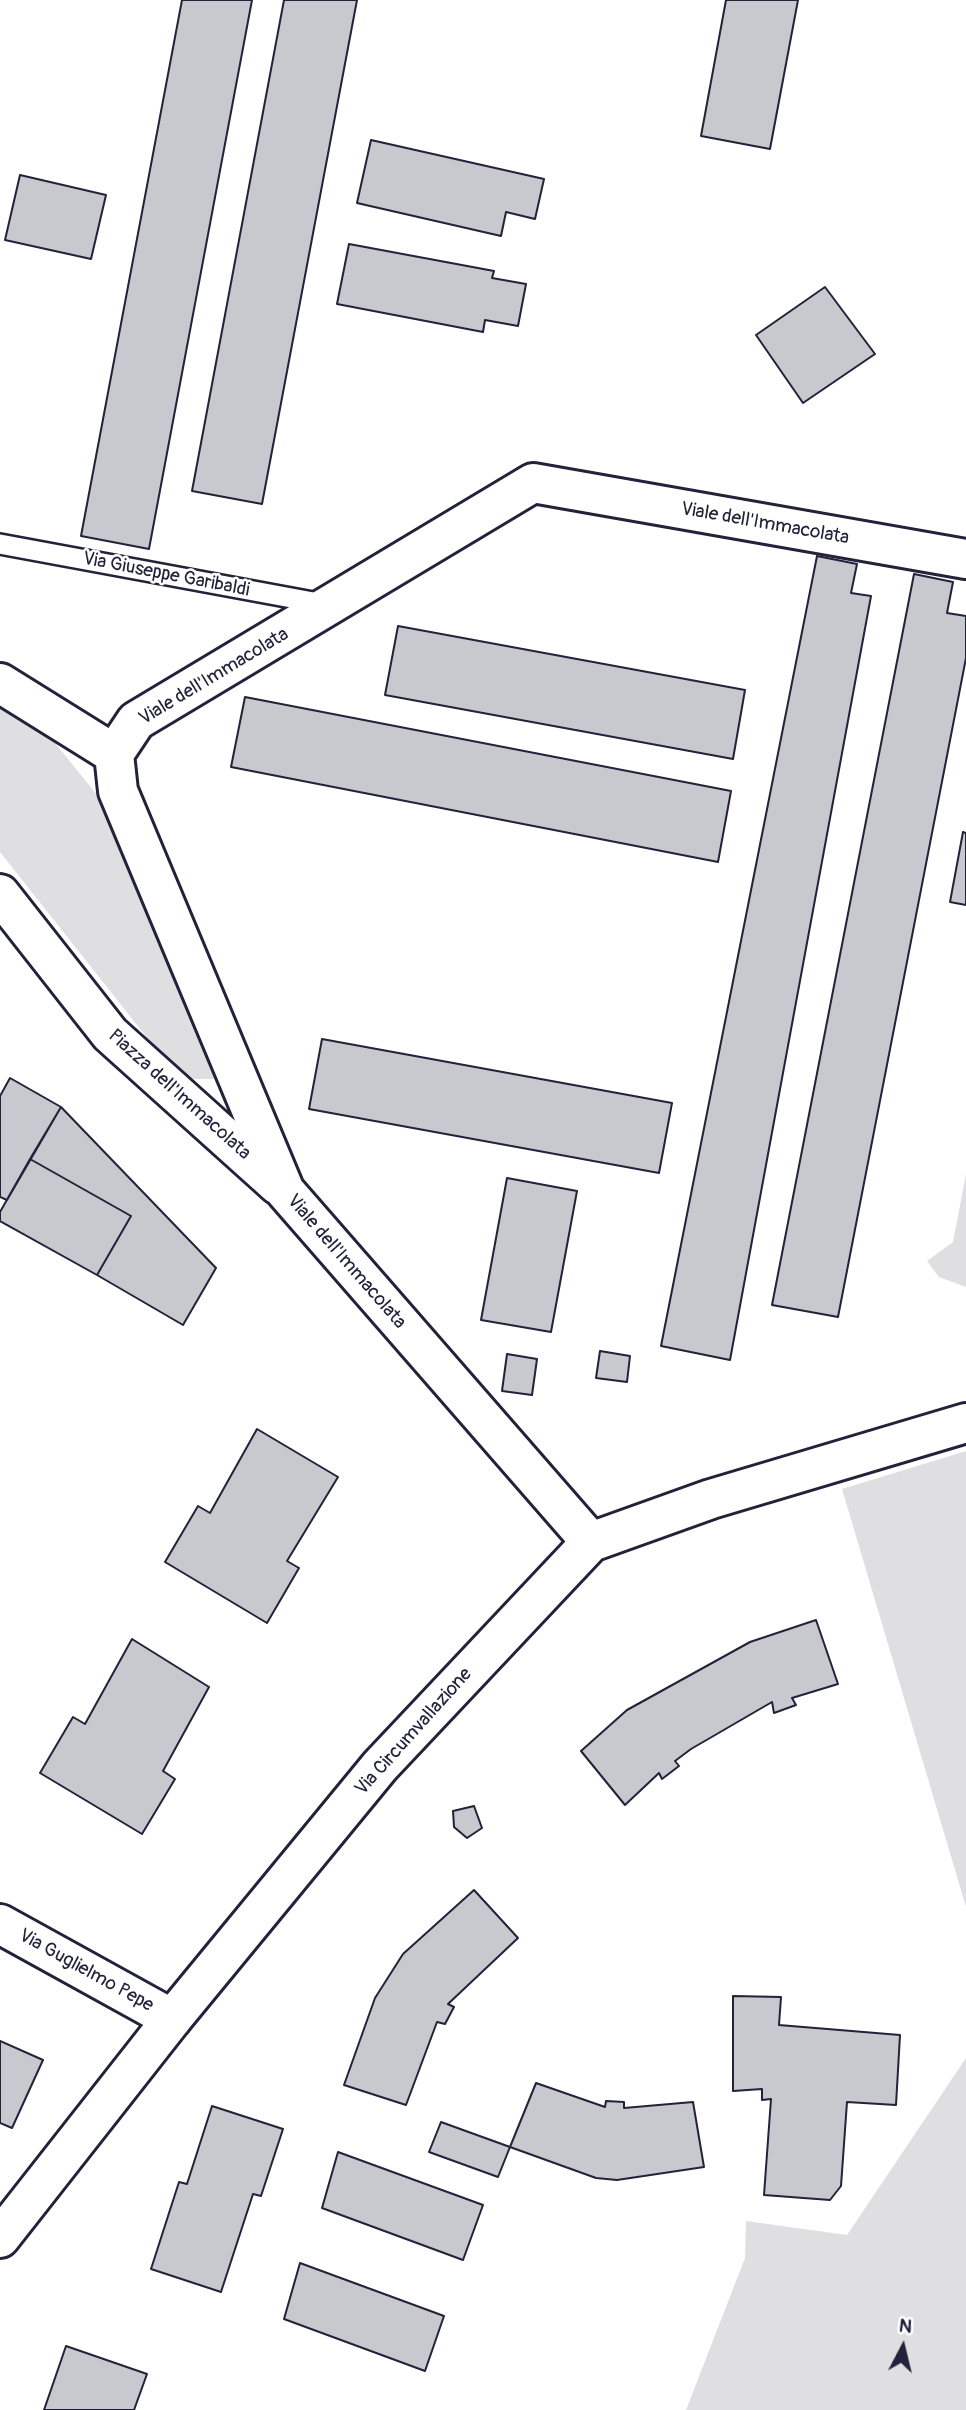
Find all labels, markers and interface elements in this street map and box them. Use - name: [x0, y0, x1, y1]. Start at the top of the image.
- street label: Viale dell'Immacolata: [679, 498, 851, 550]
- street label: Via Giuseppe Garibaldi: [81, 548, 251, 602]
- street label: Viale dell'Immacolata: [135, 623, 293, 731]
- street label: Piazza dell'Immacolata: [103, 1025, 255, 1165]
- street label: Viale dell'Immacolata: [282, 1190, 410, 1334]
- street label: Via Circumvallazione: [351, 1664, 477, 1800]
- street label: Via Guglielmo Pepe: [15, 1925, 157, 2017]
- north arrow: [868, 2312, 938, 2382]
- text: N: [898, 2313, 913, 2339]

